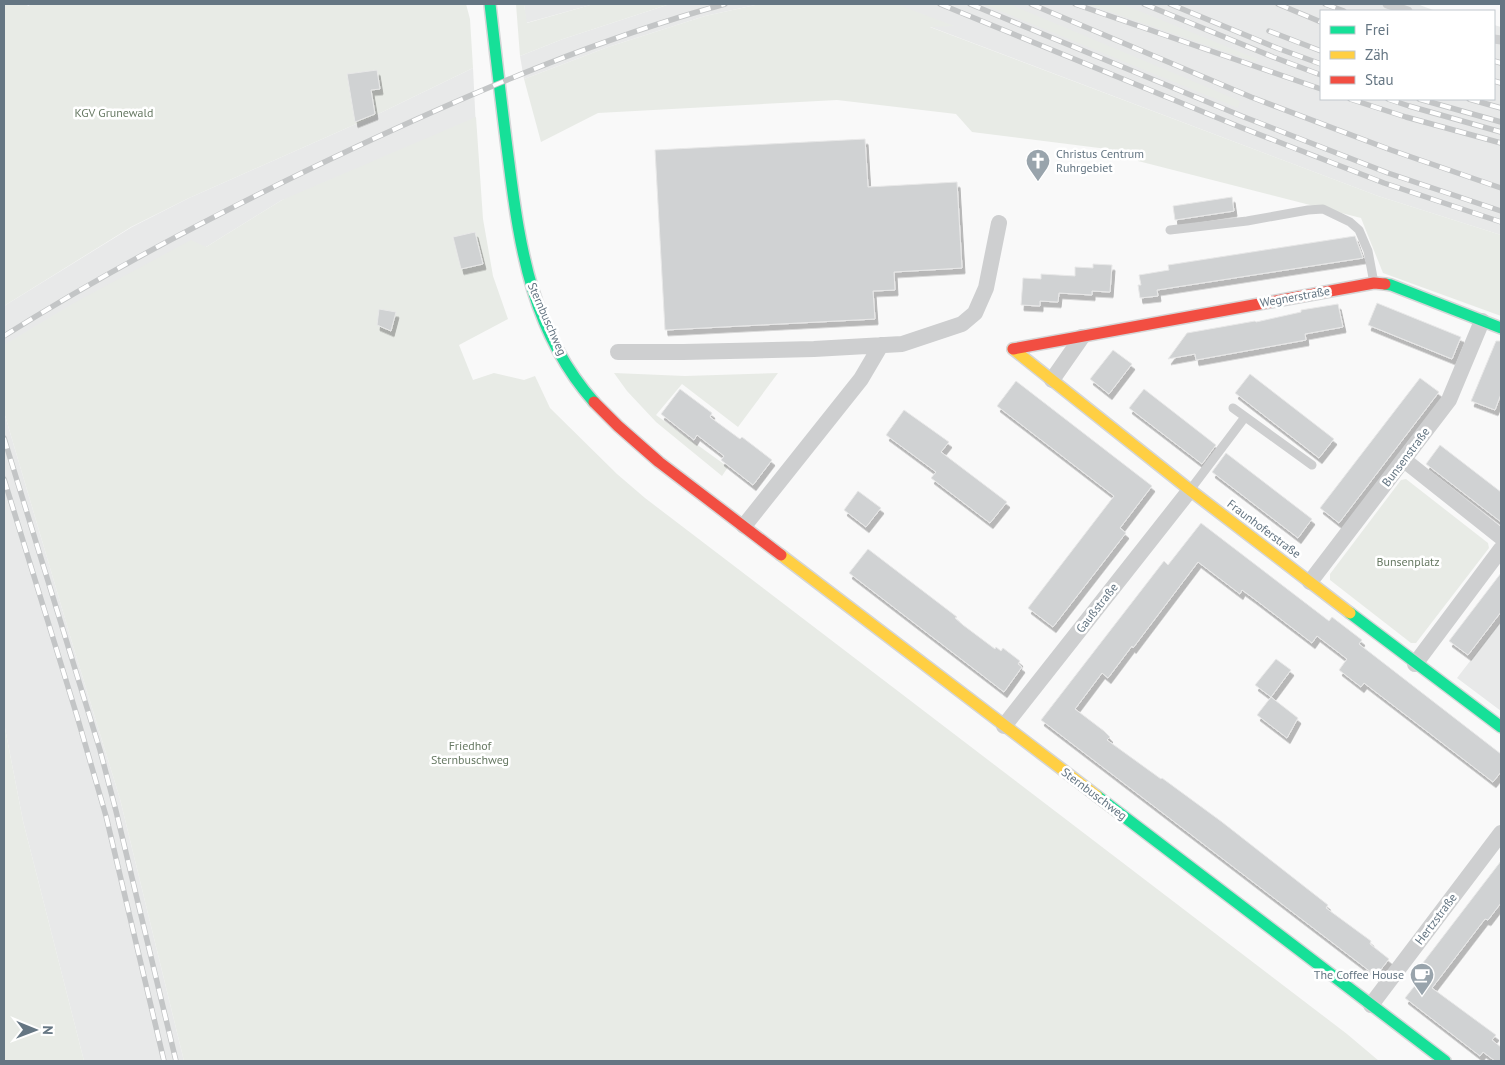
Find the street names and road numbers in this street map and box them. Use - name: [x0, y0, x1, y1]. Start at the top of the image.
- street label: Sternbuschweg: [525, 280, 570, 358]
- street label: Wegnerstraße: [1259, 283, 1331, 310]
- street label: Bunsenstraße: [1379, 424, 1433, 489]
- street label: Fraunhoferstraße: [1225, 496, 1304, 561]
- street label: Gaußstraße: [1072, 580, 1121, 636]
- street label: Sternbuschweg: [1059, 764, 1130, 823]
- street label: Hertzstraße: [1411, 890, 1460, 947]

